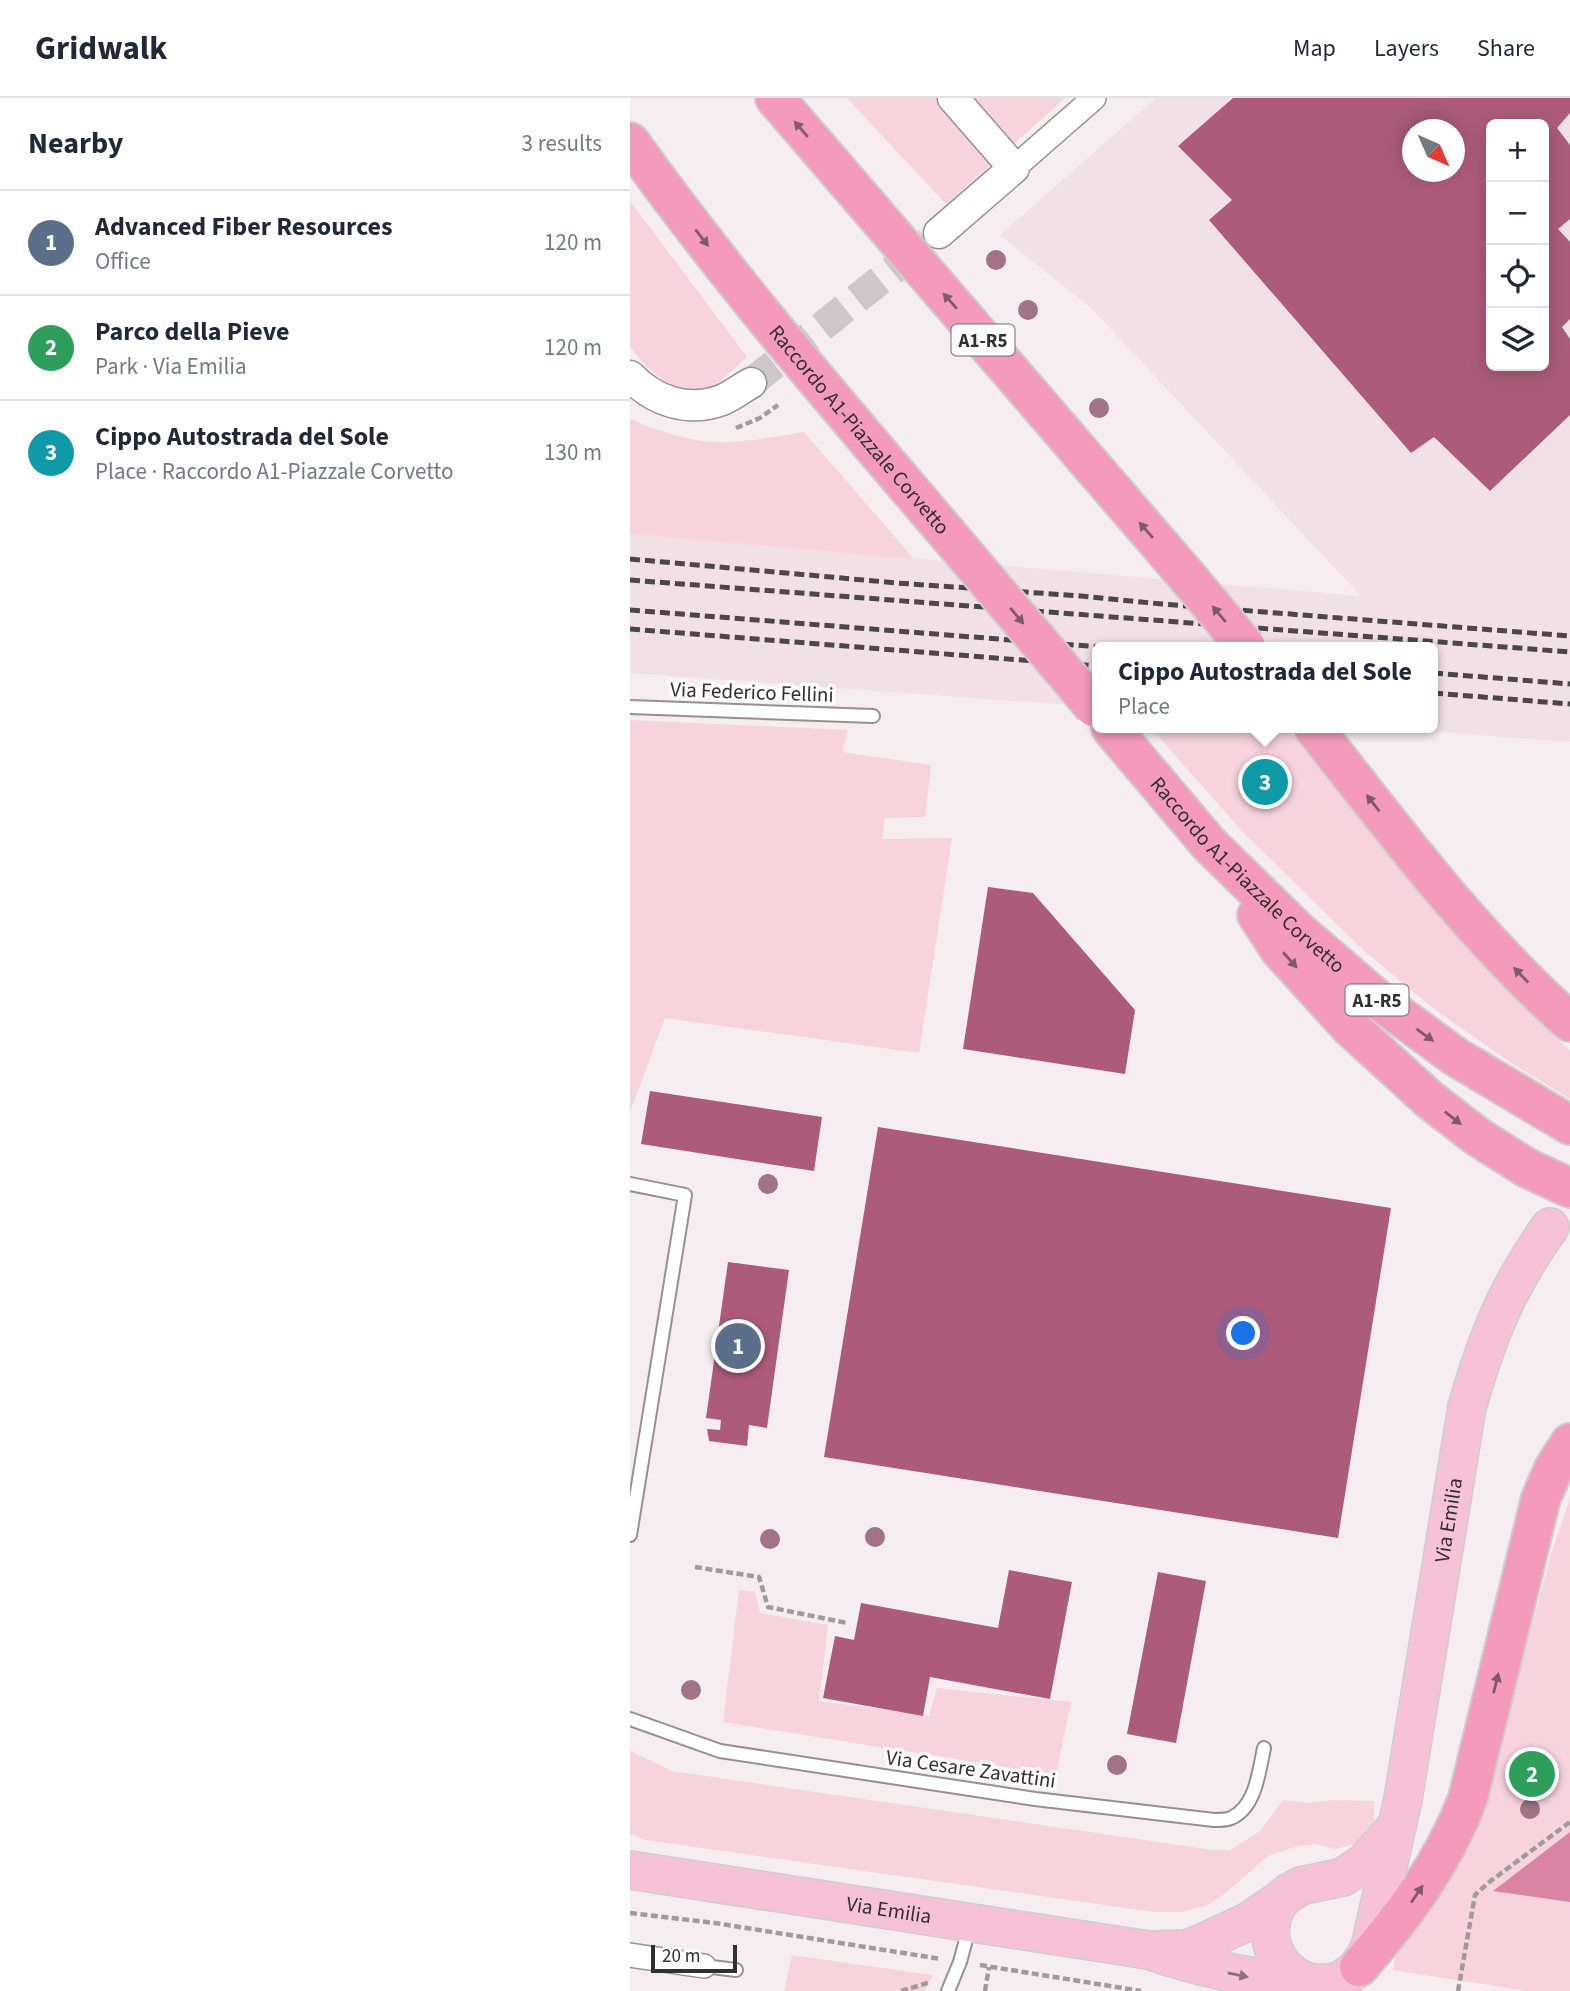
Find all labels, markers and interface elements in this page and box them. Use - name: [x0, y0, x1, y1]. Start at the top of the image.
- text: Gridwalk: [35, 25, 167, 72]
- text: Map: [1293, 31, 1336, 66]
- text: Layers: [1374, 31, 1439, 66]
- text: Share: [1477, 31, 1535, 66]
- north arrow: [1402, 119, 1465, 182]
- map controls: [1486, 119, 1549, 371]
- button: +: [1486, 119, 1549, 182]
- one-way arrow: [793, 120, 809, 138]
- text: Nearby: [28, 122, 123, 165]
- text: 3 results: [522, 127, 602, 160]
- button: −: [1486, 182, 1549, 245]
- text: Advanced Fiber Resources: [95, 208, 393, 245]
- text: 1: [45, 226, 57, 259]
- text: 120 m: [544, 226, 602, 259]
- one-way arrow: [695, 228, 710, 246]
- text: Office: [95, 245, 151, 278]
- button: locate: [1486, 245, 1549, 308]
- one-way arrow: [943, 293, 958, 310]
- button: layers: [1486, 308, 1549, 371]
- text: Parco della Pieve: [95, 313, 289, 350]
- street label: Raccordo A1-Piazzale Corvetto: [762, 318, 957, 541]
- road number: A1-R5: [952, 324, 1014, 356]
- text: 2: [45, 331, 57, 364]
- text: 120 m: [544, 331, 602, 364]
- text: Park · Via Emilia: [95, 350, 247, 383]
- text: Cippo Autostrada del Sole: [95, 418, 389, 455]
- text: 3: [45, 436, 57, 469]
- text: 130 m: [544, 436, 602, 469]
- text: Place · Raccordo A1-Piazzale Corvetto: [95, 455, 454, 488]
- one-way arrow: [1139, 521, 1154, 538]
- one-way arrow: [1211, 606, 1226, 624]
- one-way arrow: [1009, 608, 1024, 625]
- popup: [1092, 642, 1438, 733]
- text: Cippo Autostrada del Sole: [1118, 653, 1412, 690]
- street label: Via Federico Fellini: [670, 674, 834, 710]
- text: Place: [1118, 690, 1170, 723]
- pin: 3: [1242, 756, 1288, 808]
- street label: Raccordo A1-Piazzale Corvetto: [1143, 770, 1352, 980]
- one-way arrow: [1365, 794, 1380, 812]
- one-way arrow: [1281, 951, 1297, 968]
- one-way arrow: [1514, 967, 1530, 984]
- road number: A1-R5: [1346, 985, 1408, 1016]
- one-way arrow: [1416, 1027, 1434, 1041]
- one-way arrow: [1444, 1110, 1462, 1124]
- your location: [1226, 1316, 1260, 1350]
- pin: 1: [715, 1320, 761, 1372]
- street label: Via Emilia: [1427, 1476, 1470, 1565]
- one-way arrow: [1491, 1672, 1502, 1694]
- street label: Via Cesare Zavattini: [884, 1742, 1058, 1796]
- pin: 2: [1509, 1748, 1555, 1800]
- one-way arrow: [1410, 1885, 1424, 1903]
- street label: Via Emilia: [844, 1889, 934, 1931]
- scale bar: [651, 1942, 737, 1974]
- text: 20 m: [662, 1943, 700, 1970]
- one-way arrow: [1227, 1969, 1249, 1980]

